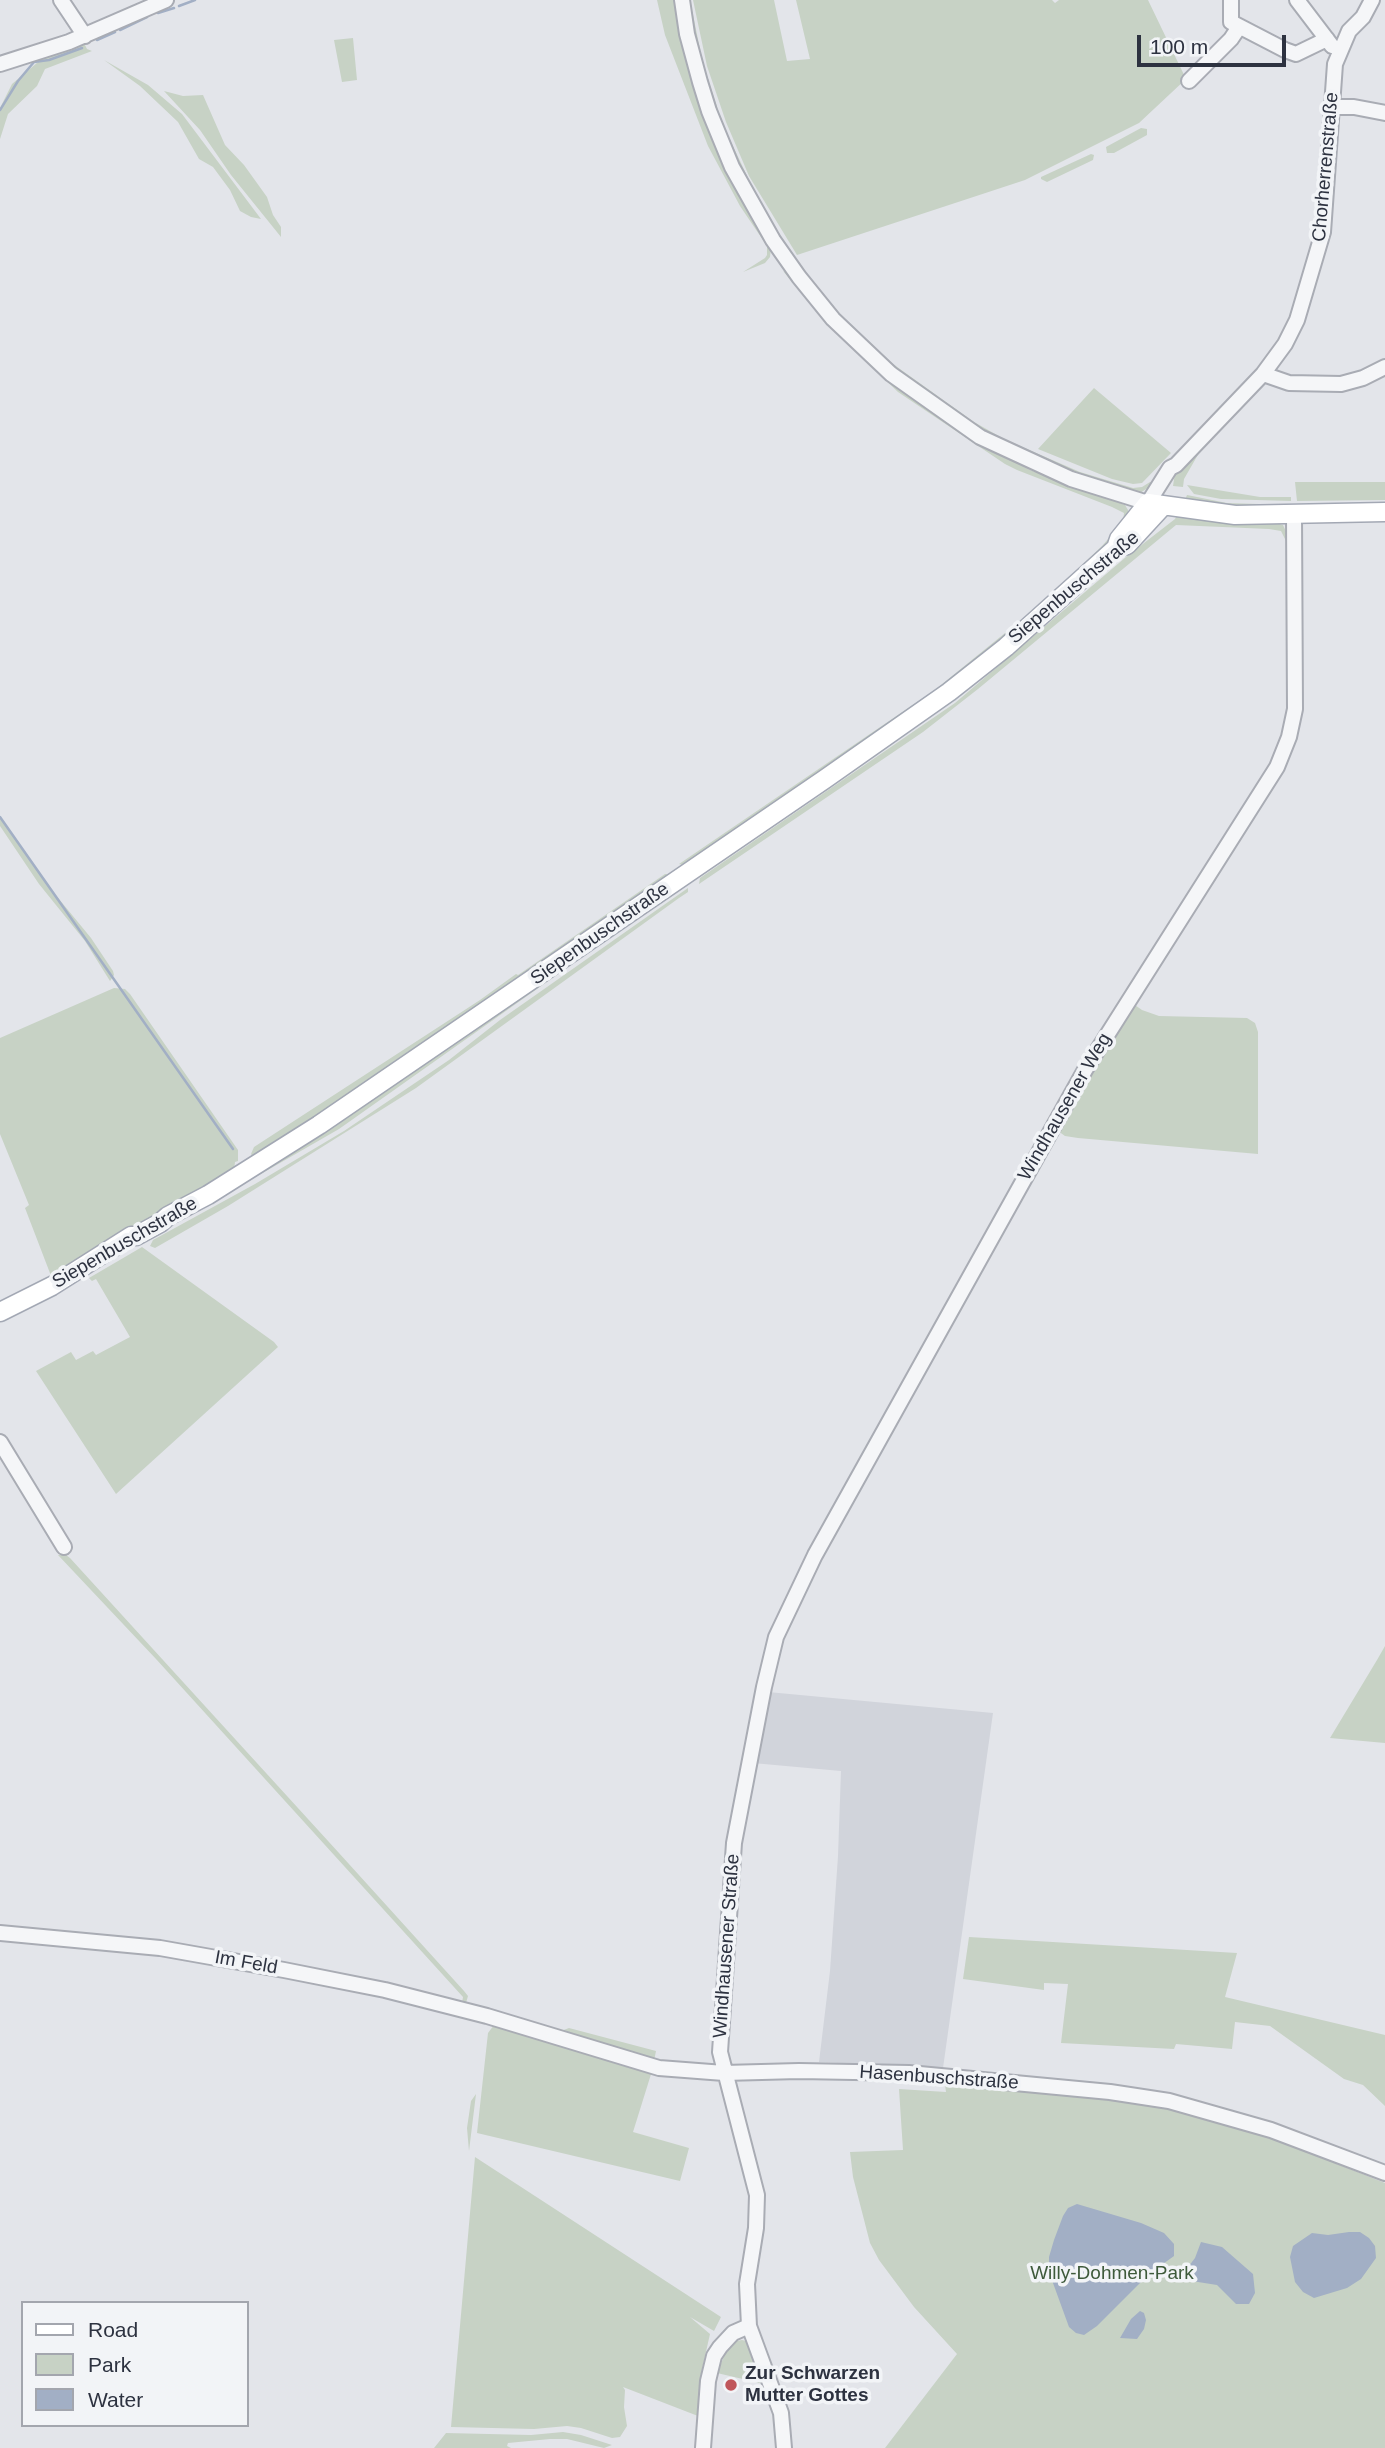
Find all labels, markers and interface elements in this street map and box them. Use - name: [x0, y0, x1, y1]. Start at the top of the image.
- scale bar: [1140, 21, 1289, 65]
- text: 100 m: [1150, 35, 1208, 58]
- street label: Chorherrenstraße: [1308, 91, 1344, 243]
- street label: Siepenbuschstraße: [1004, 527, 1144, 649]
- street label: Siepenbuschstraße: [526, 878, 674, 990]
- street label: Windhausener Weg: [1013, 1029, 1117, 1185]
- street label: Siepenbuschstraße: [48, 1192, 202, 1294]
- street label: Windhausener Straße: [709, 1853, 745, 2039]
- street label: Im Feld: [213, 1946, 279, 1980]
- street label: Hasenbuschstraße: [859, 2061, 1019, 2095]
- park label: Willy-Dohmen-Park: [1030, 2263, 1194, 2285]
- legend: [21, 2301, 248, 2427]
- text: Road: [88, 2318, 138, 2341]
- text: Park: [88, 2353, 131, 2376]
- place label: Zur Schwarzen Mutter Gottes: [745, 2363, 880, 2407]
- marker: Zur Schwarzen Mutter Gottes: [723, 2377, 739, 2393]
- text: Water: [88, 2388, 143, 2411]

